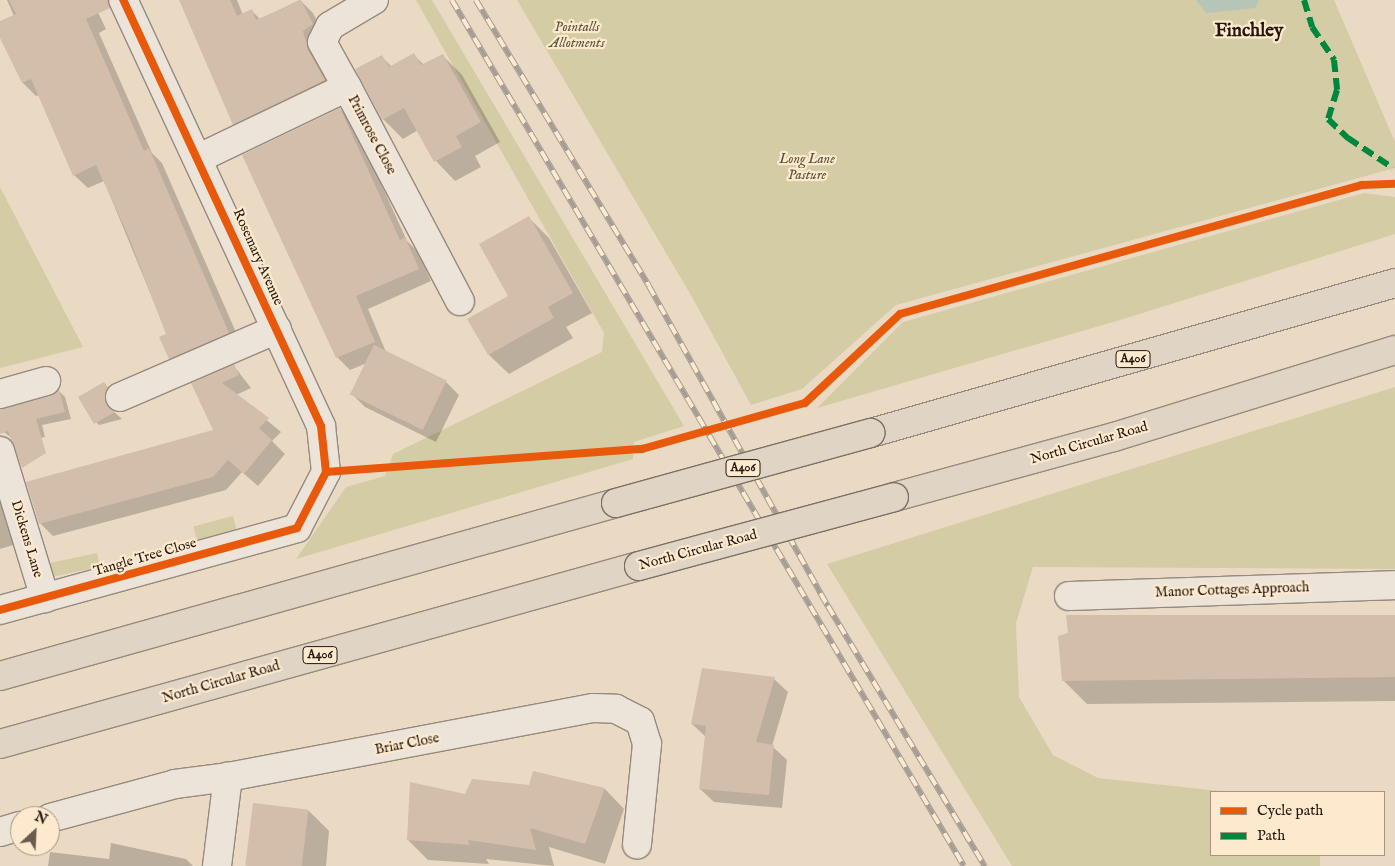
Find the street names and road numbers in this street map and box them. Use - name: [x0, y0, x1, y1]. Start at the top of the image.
- street label: Primrose Close: [344, 92, 400, 178]
- street label: Rosemary Avenue: [229, 206, 287, 308]
- road number: A406: [1116, 349, 1150, 368]
- street label: North Circular Road: [1028, 418, 1150, 468]
- road number: A406: [726, 458, 760, 478]
- street label: Dickens Lane: [7, 498, 47, 580]
- street label: North Circular Road: [637, 526, 759, 574]
- street label: Tangle Tree Close: [92, 534, 198, 580]
- street label: Manor Cottages Approach: [1155, 579, 1309, 601]
- road number: A406: [302, 646, 338, 664]
- street label: North Circular Road: [160, 657, 282, 707]
- street label: Briar Close: [373, 730, 441, 758]

